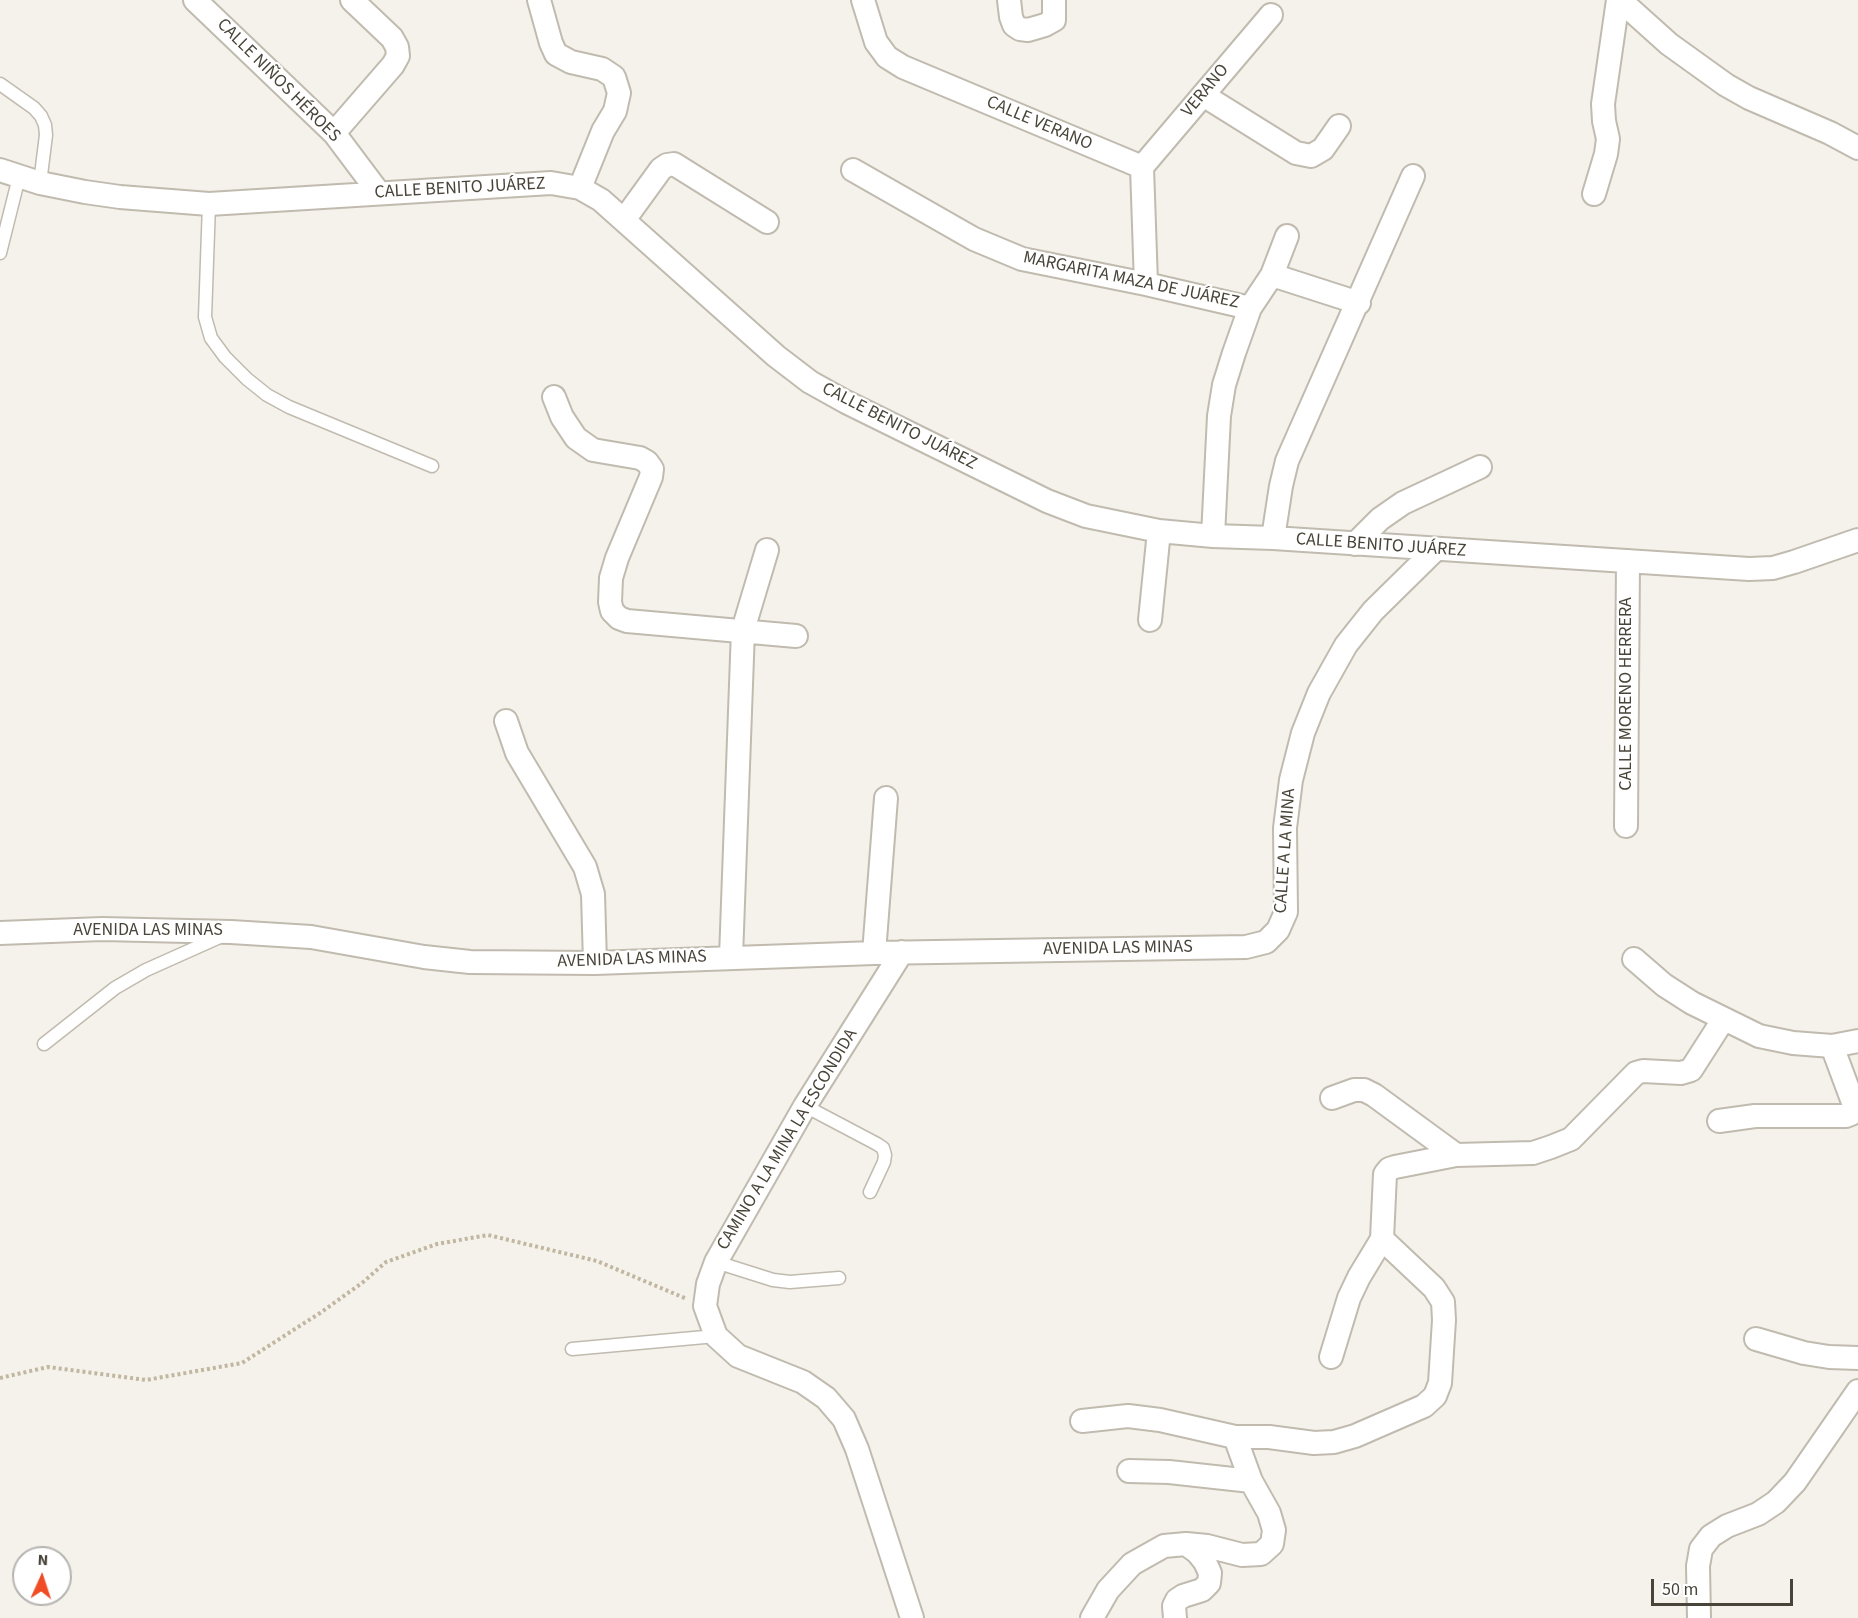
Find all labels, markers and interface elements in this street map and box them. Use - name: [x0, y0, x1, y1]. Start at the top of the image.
- street label: CALLE NIÑOS HÉROES: [212, 15, 344, 147]
- street label: VERANO: [1178, 60, 1234, 122]
- street label: CALLE VERANO: [983, 92, 1095, 156]
- street label: CALLE BENITO JUÁREZ: [374, 174, 546, 204]
- street label: MARGARITA MAZA DE JUÁREZ: [1021, 248, 1241, 314]
- street label: CALLE BENITO JUÁREZ: [818, 379, 980, 475]
- street label: CALLE BENITO JUÁREZ: [1295, 529, 1467, 563]
- street label: CALLE MORENO HERRERA: [1616, 597, 1638, 791]
- street label: CALLE A LA MINA: [1271, 788, 1301, 914]
- street label: AVENIDA LAS MINAS: [73, 920, 223, 942]
- street label: AVENIDA LAS MINAS: [1043, 937, 1193, 961]
- street label: AVENIDA LAS MINAS: [557, 947, 707, 973]
- street label: CAMINO A LA MINA LA ESCONDIDA: [713, 1025, 863, 1255]
- north arrow: [12, 1546, 72, 1606]
- text: N: [37, 1549, 49, 1571]
- scale bar: [1654, 1567, 1796, 1605]
- text: 50 m: [1662, 1577, 1698, 1602]

